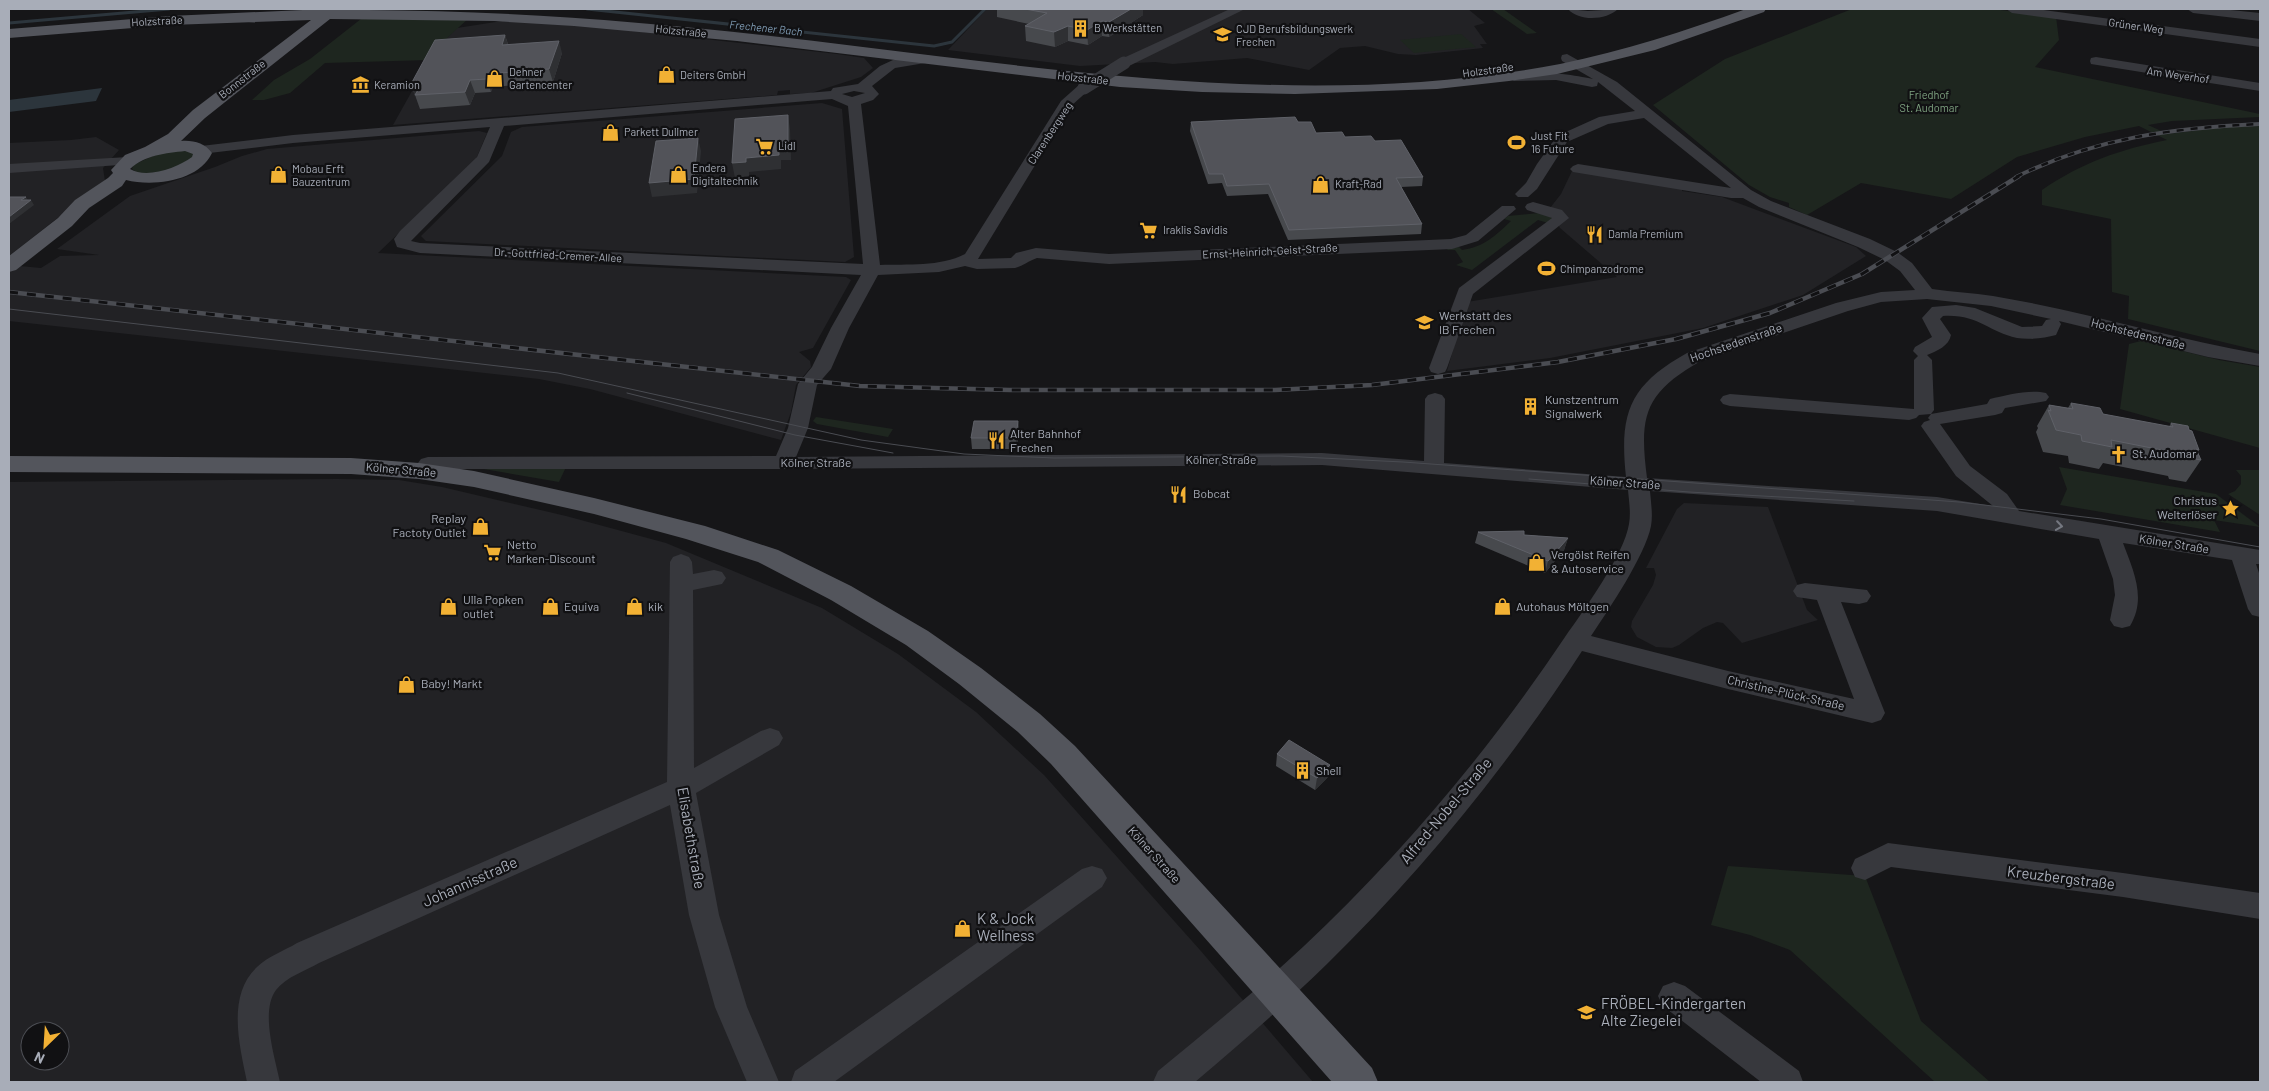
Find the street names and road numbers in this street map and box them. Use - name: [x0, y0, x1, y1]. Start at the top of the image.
- street label: Holzstraße: [131, 13, 183, 28]
- street label: Grüner Weg: [2108, 15, 2165, 36]
- street label: Holzstraße: [655, 21, 707, 40]
- street label: Bonnstraße: [216, 56, 268, 101]
- street label: Holzstraße: [1462, 59, 1514, 80]
- street label: Am Weyerhof: [2146, 64, 2210, 85]
- street label: Holzstraße: [1057, 68, 1109, 87]
- street label: Clarenbergweg: [1025, 99, 1075, 166]
- street label: Ernst-Heinrich-Geist-Straße: [1202, 240, 1338, 261]
- street label: Dr.-Gottfried-Cremer-Allee: [494, 245, 623, 264]
- street label: Hochstedenstraße: [2090, 315, 2187, 352]
- street label: Hochstedenstraße: [1688, 320, 1784, 364]
- street label: Kölner Straße: [1186, 452, 1256, 466]
- street label: Kölner Straße: [781, 455, 851, 469]
- street label: Kölner Straße: [365, 459, 437, 479]
- street label: Kölner Straße: [1589, 473, 1661, 491]
- street label: Kölner Straße: [2138, 531, 2210, 555]
- street label: Christine-Plück-Straße: [1726, 672, 1846, 712]
- street label: Alfred-Nobel-Straße: [1396, 754, 1495, 867]
- street label: Elisabethstraße: [674, 786, 710, 890]
- street label: Kölner Straße: [1126, 823, 1184, 885]
- street label: Johannisstraße: [419, 852, 520, 910]
- street label: Kreuzbergstraße: [2006, 861, 2116, 893]

